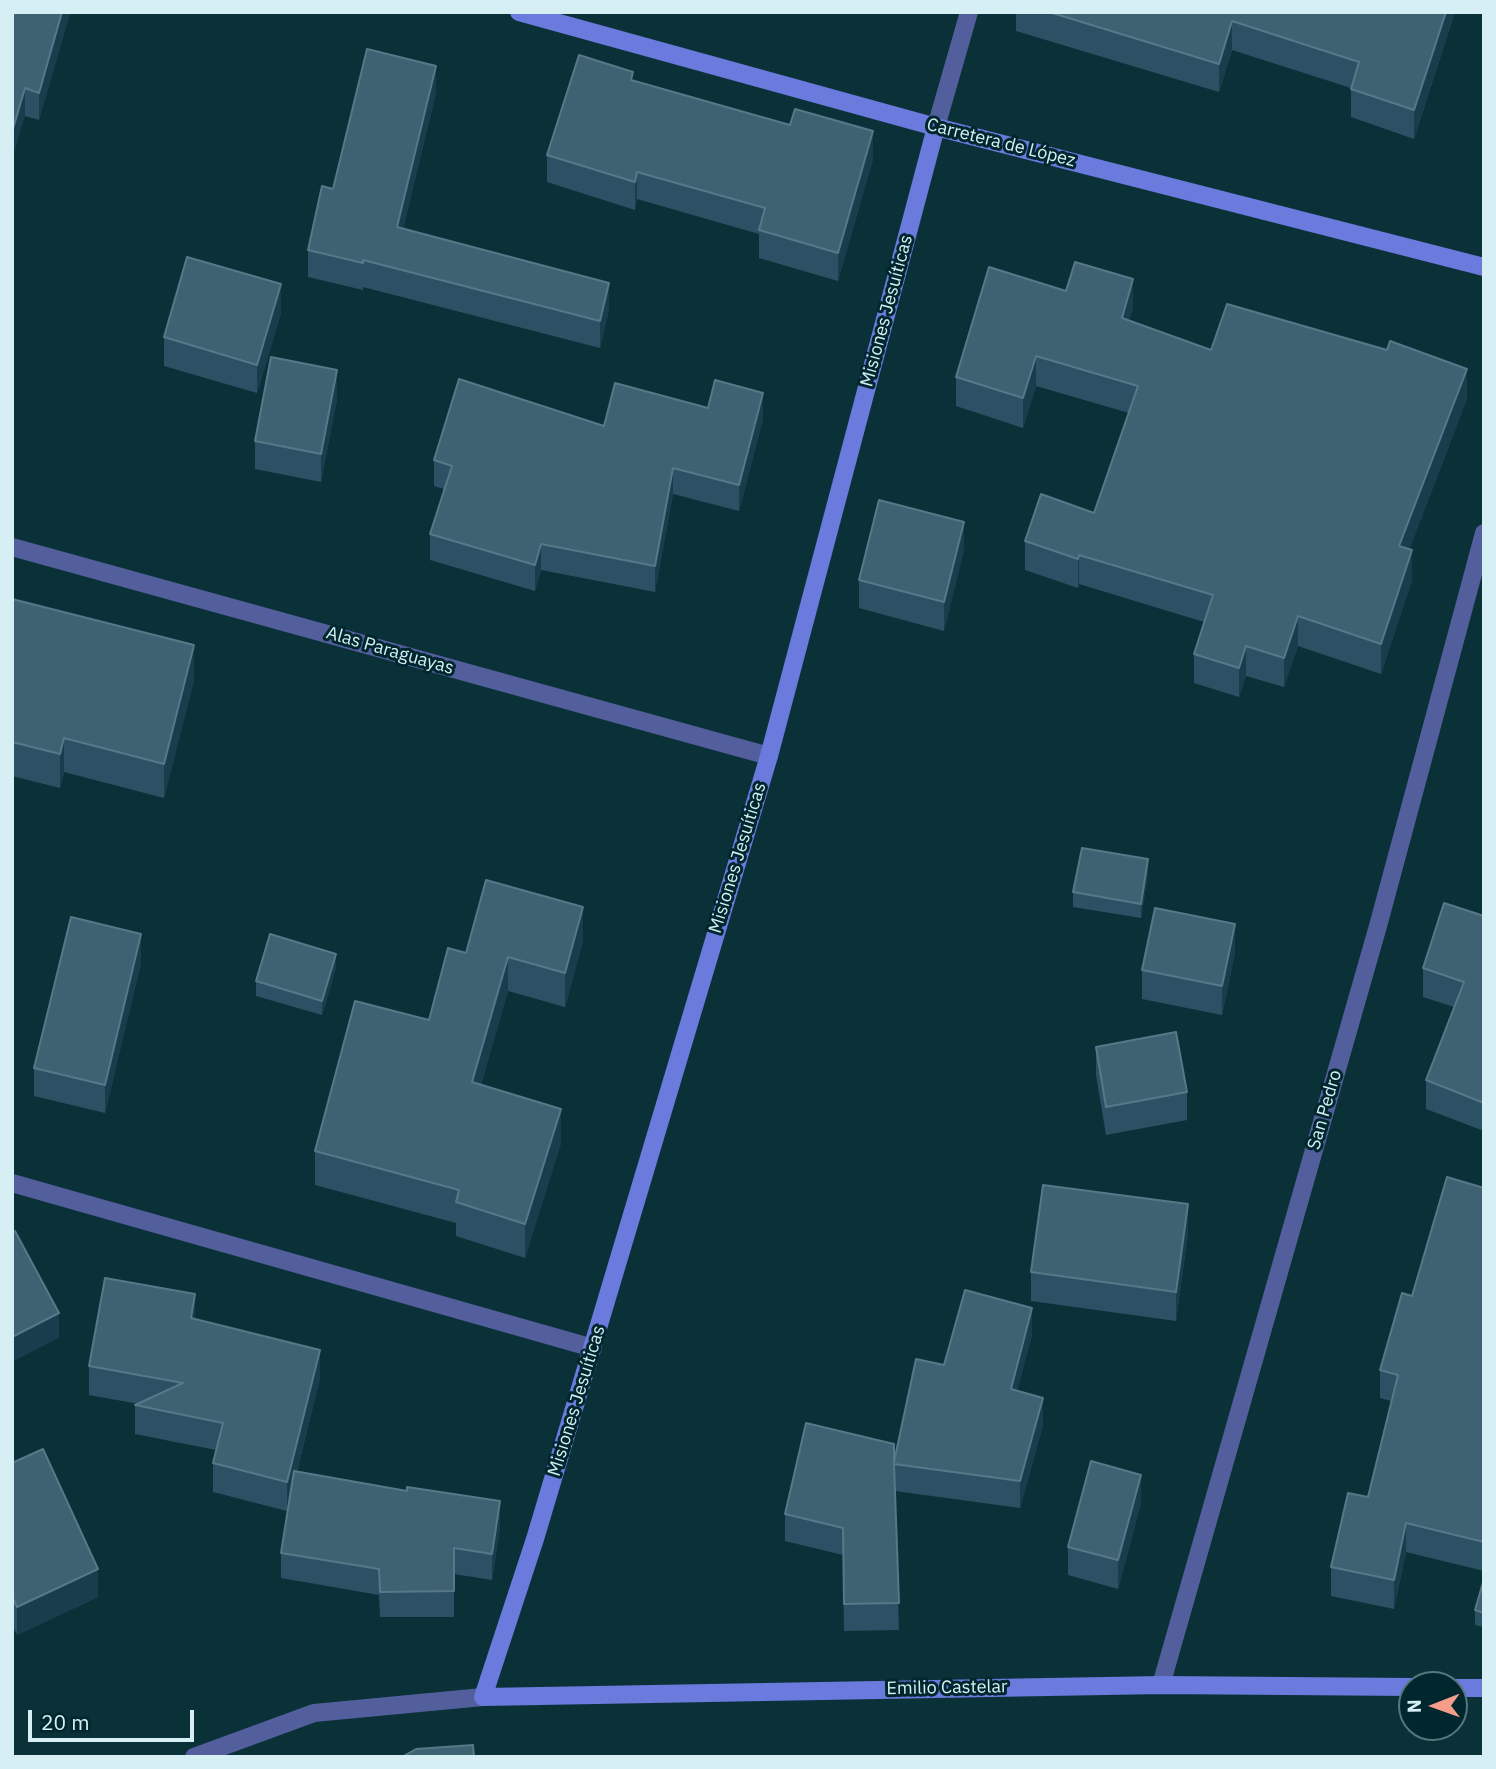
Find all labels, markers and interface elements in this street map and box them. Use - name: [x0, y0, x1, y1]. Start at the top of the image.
- street label: Carretera de López: [924, 114, 1078, 172]
- street label: Misiones Jesuíticas: [856, 233, 918, 389]
- street label: Alas Paraguayas: [324, 622, 456, 680]
- street label: Misiones Jesuíticas: [705, 780, 771, 936]
- street label: San Pedro: [1303, 1068, 1347, 1152]
- street label: Misiones Jesuíticas: [544, 1323, 610, 1479]
- north arrow: [1398, 1671, 1468, 1741]
- street label: Emilio Castelar: [886, 1676, 1008, 1700]
- scale bar: [32, 1696, 198, 1740]
- text: N: [1402, 1699, 1426, 1713]
- text: 20 m: [41, 1708, 90, 1736]

